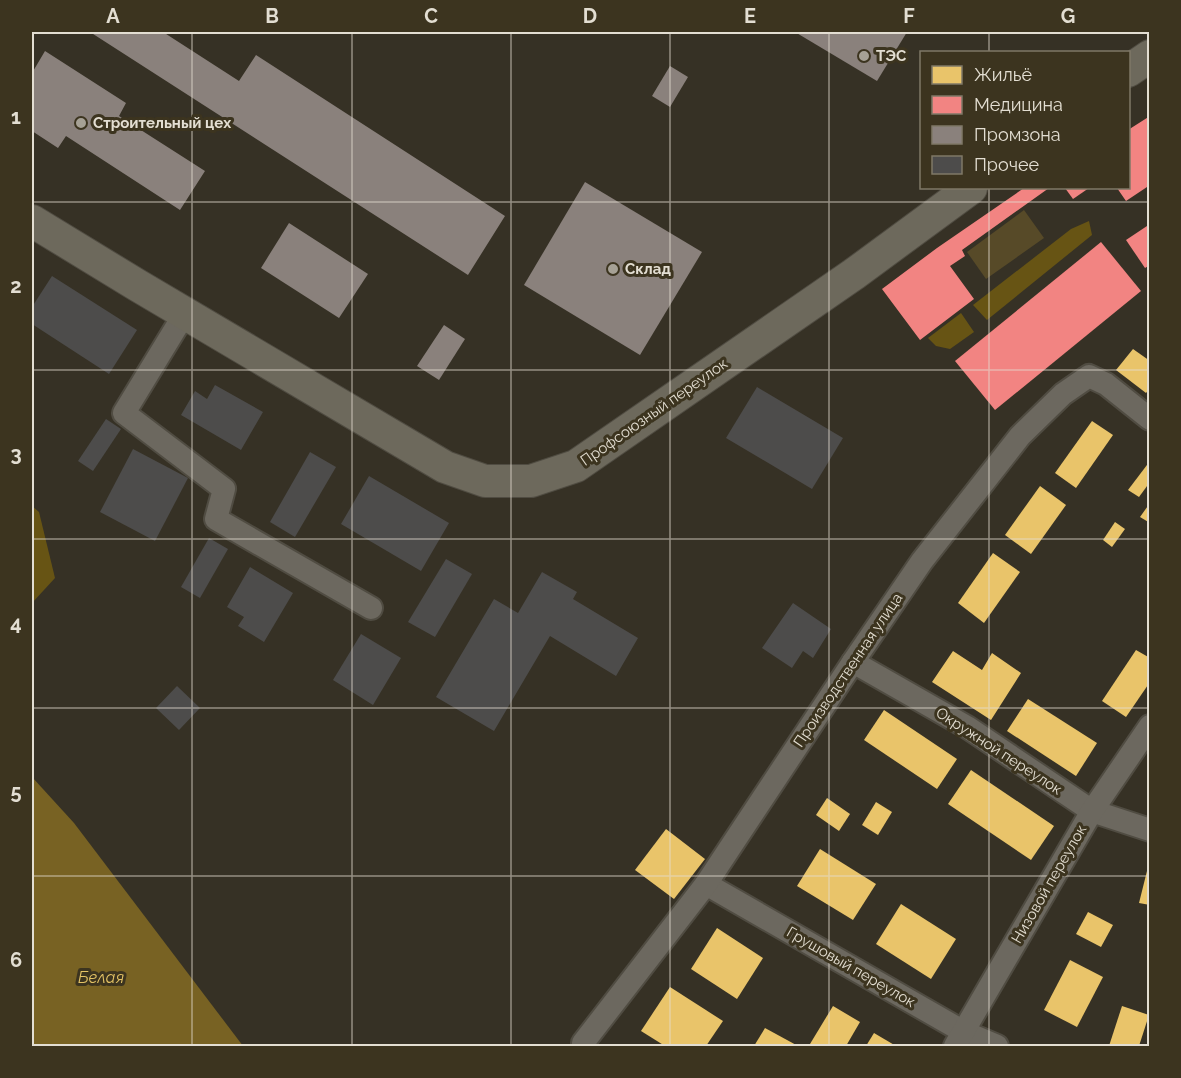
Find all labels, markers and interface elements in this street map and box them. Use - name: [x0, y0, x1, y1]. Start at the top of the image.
- text: A: [106, 4, 120, 28]
- text: B: [265, 4, 279, 28]
- text: C: [424, 4, 438, 28]
- text: D: [583, 4, 597, 28]
- text: E: [744, 4, 756, 28]
- text: F: [903, 4, 915, 28]
- text: G: [1061, 4, 1075, 28]
- place label: ТЭС: [876, 47, 906, 65]
- marker: ТЭС: [857, 49, 871, 63]
- legend: [920, 51, 1130, 189]
- text: Жильё: [974, 64, 1032, 85]
- text: Медицина: [974, 94, 1063, 115]
- text: 1: [11, 105, 21, 129]
- place label: Строительный цех: [93, 114, 231, 132]
- marker: Строительный цех: [74, 116, 88, 130]
- text: Промзона: [974, 124, 1061, 145]
- text: Прочее: [974, 154, 1040, 175]
- place label: Склад: [625, 260, 671, 278]
- marker: Склад: [606, 262, 620, 276]
- text: 2: [10, 274, 22, 298]
- street label: Профсоюзный переулок: [577, 354, 731, 470]
- text: 3: [10, 442, 22, 466]
- street label: Производственная улица: [790, 590, 906, 750]
- text: 4: [10, 611, 22, 635]
- street label: Окружной переулок: [932, 703, 1066, 799]
- text: 5: [10, 780, 22, 804]
- street label: Низовой переулок: [1008, 821, 1090, 947]
- street label: Грушовый переулок: [784, 923, 919, 1011]
- text: 6: [10, 948, 22, 972]
- water label: Белая: [78, 968, 124, 987]

